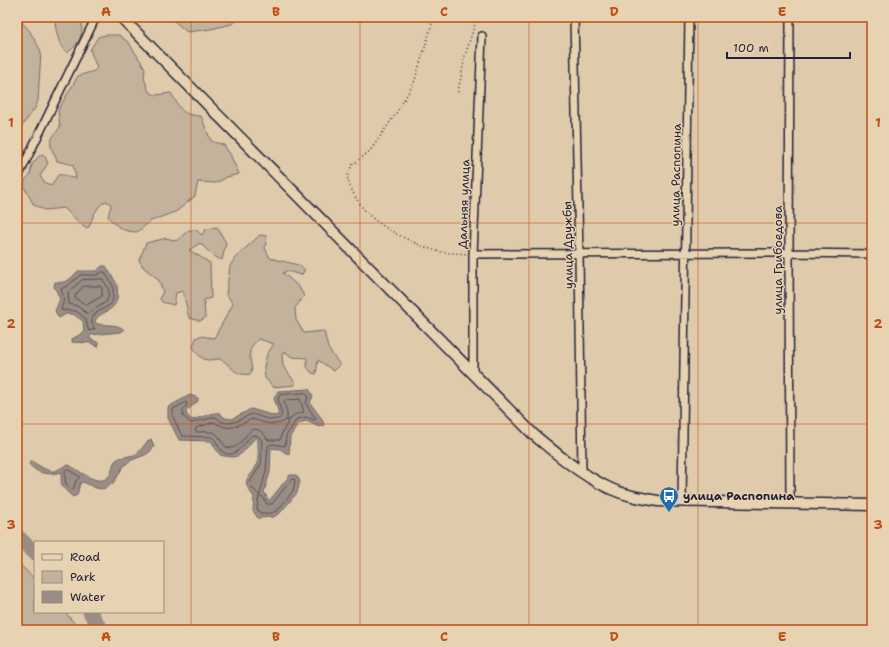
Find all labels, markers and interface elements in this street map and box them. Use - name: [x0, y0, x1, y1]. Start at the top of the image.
- text: A: [101, 3, 111, 20]
- text: B: [272, 3, 280, 20]
- text: C: [440, 3, 448, 20]
- text: D: [609, 3, 619, 20]
- text: E: [778, 3, 787, 20]
- scale bar: [727, 34, 850, 60]
- text: 100 m: [733, 40, 769, 56]
- text: 1: [8, 114, 14, 131]
- text: 1: [875, 114, 881, 131]
- street label: улица Распопина: [667, 123, 685, 227]
- street label: Дальняя улица: [454, 158, 474, 249]
- street label: улица Дружбы: [559, 201, 577, 289]
- street label: улица Грибоедова: [770, 205, 786, 315]
- text: 2: [6, 315, 16, 332]
- text: 2: [873, 315, 883, 332]
- bus stop icon: улица Распопина: [658, 485, 680, 513]
- place label: улица Распопина: [683, 488, 795, 504]
- text: 3: [6, 516, 16, 533]
- text: 3: [873, 516, 883, 533]
- legend: [34, 541, 164, 613]
- text: Road: [70, 549, 101, 565]
- text: Park: [70, 569, 96, 585]
- text: Water: [70, 589, 106, 605]
- text: A: [101, 628, 111, 645]
- text: B: [272, 628, 280, 645]
- text: C: [440, 628, 448, 645]
- text: D: [609, 628, 619, 645]
- text: E: [778, 628, 787, 645]

